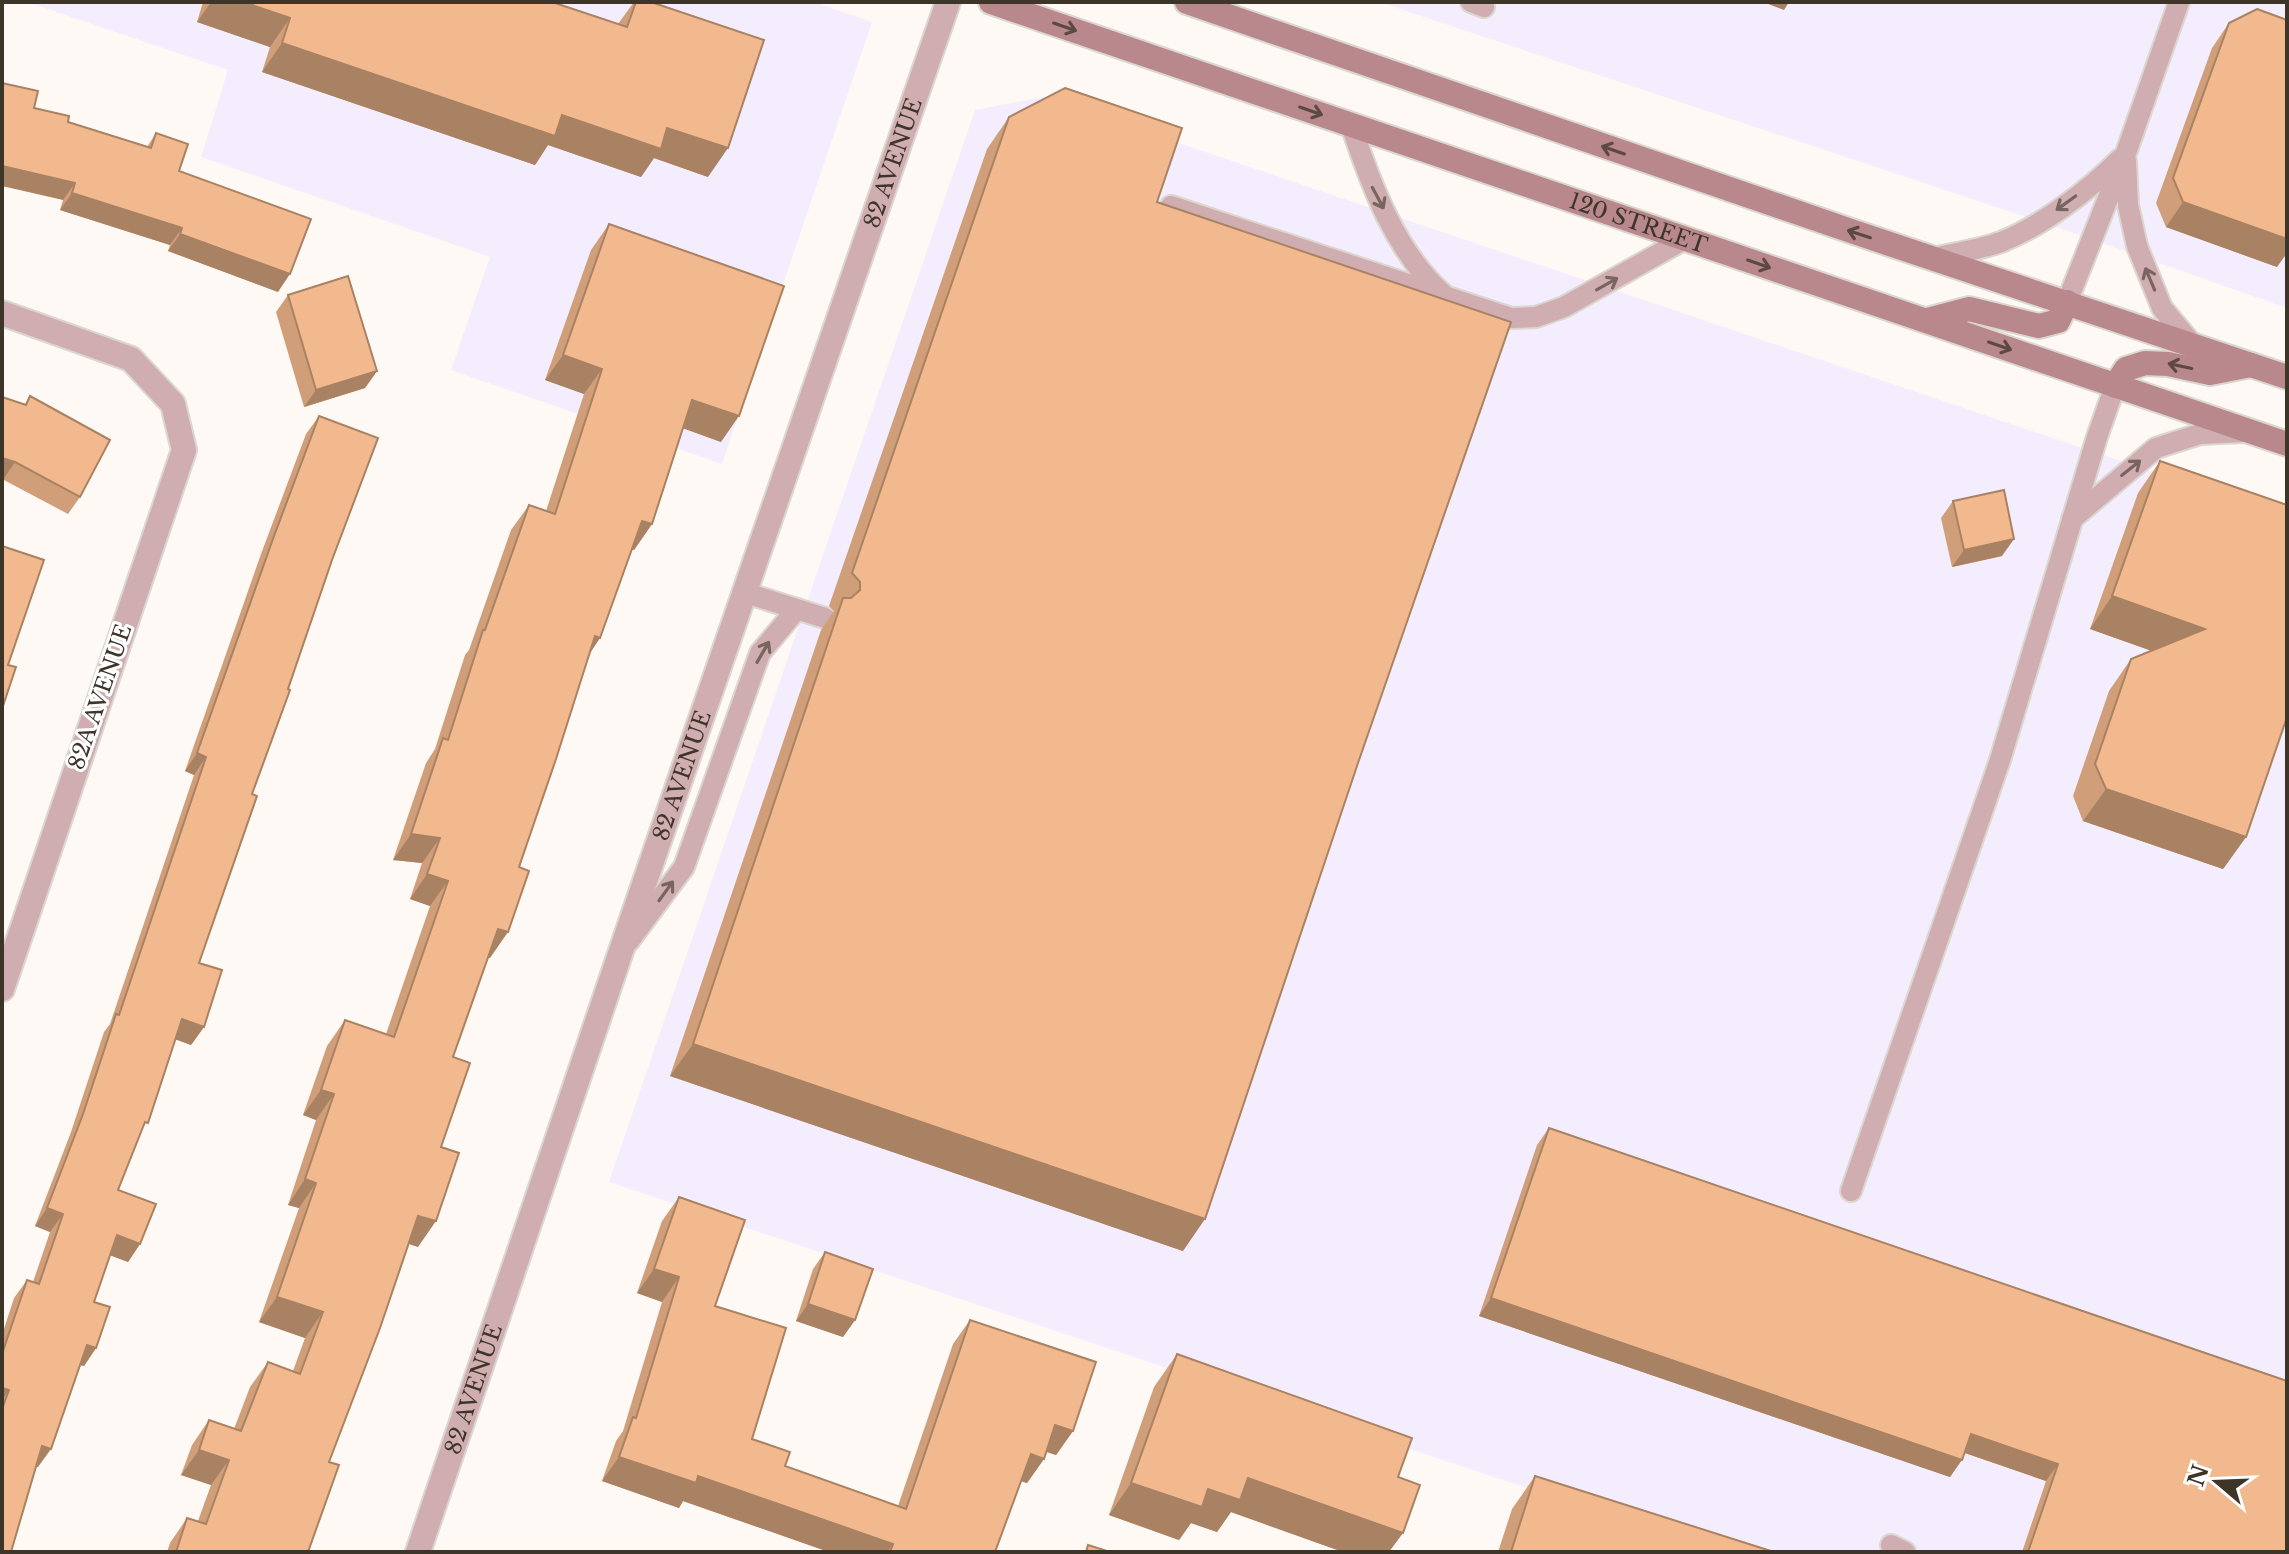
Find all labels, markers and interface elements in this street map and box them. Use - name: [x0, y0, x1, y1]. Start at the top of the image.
- one-way arrow: [1052, 21, 1077, 36]
- street label: 82 AVENUE: [858, 94, 927, 231]
- one-way arrow: [1298, 105, 1323, 120]
- one-way arrow: [1600, 141, 1625, 156]
- one-way arrow: [1370, 186, 1386, 209]
- street label: 120 STREET: [1566, 187, 1711, 259]
- one-way arrow: [2055, 195, 2077, 211]
- one-way arrow: [1846, 225, 1871, 240]
- one-way arrow: [1746, 258, 1771, 273]
- one-way arrow: [2142, 267, 2157, 292]
- one-way arrow: [1594, 276, 1618, 291]
- one-way arrow: [1988, 339, 2013, 354]
- one-way arrow: [2167, 358, 2193, 373]
- one-way arrow: [2120, 459, 2141, 477]
- street label: 82A AVENUE: [63, 621, 137, 773]
- one-way arrow: [755, 641, 771, 664]
- street label: 82 AVENUE: [647, 707, 716, 844]
- one-way arrow: [658, 881, 674, 903]
- street label: 82 AVENUE: [439, 1320, 508, 1458]
- north arrow: [2177, 1442, 2257, 1522]
- text: N: [2182, 1461, 2215, 1490]

